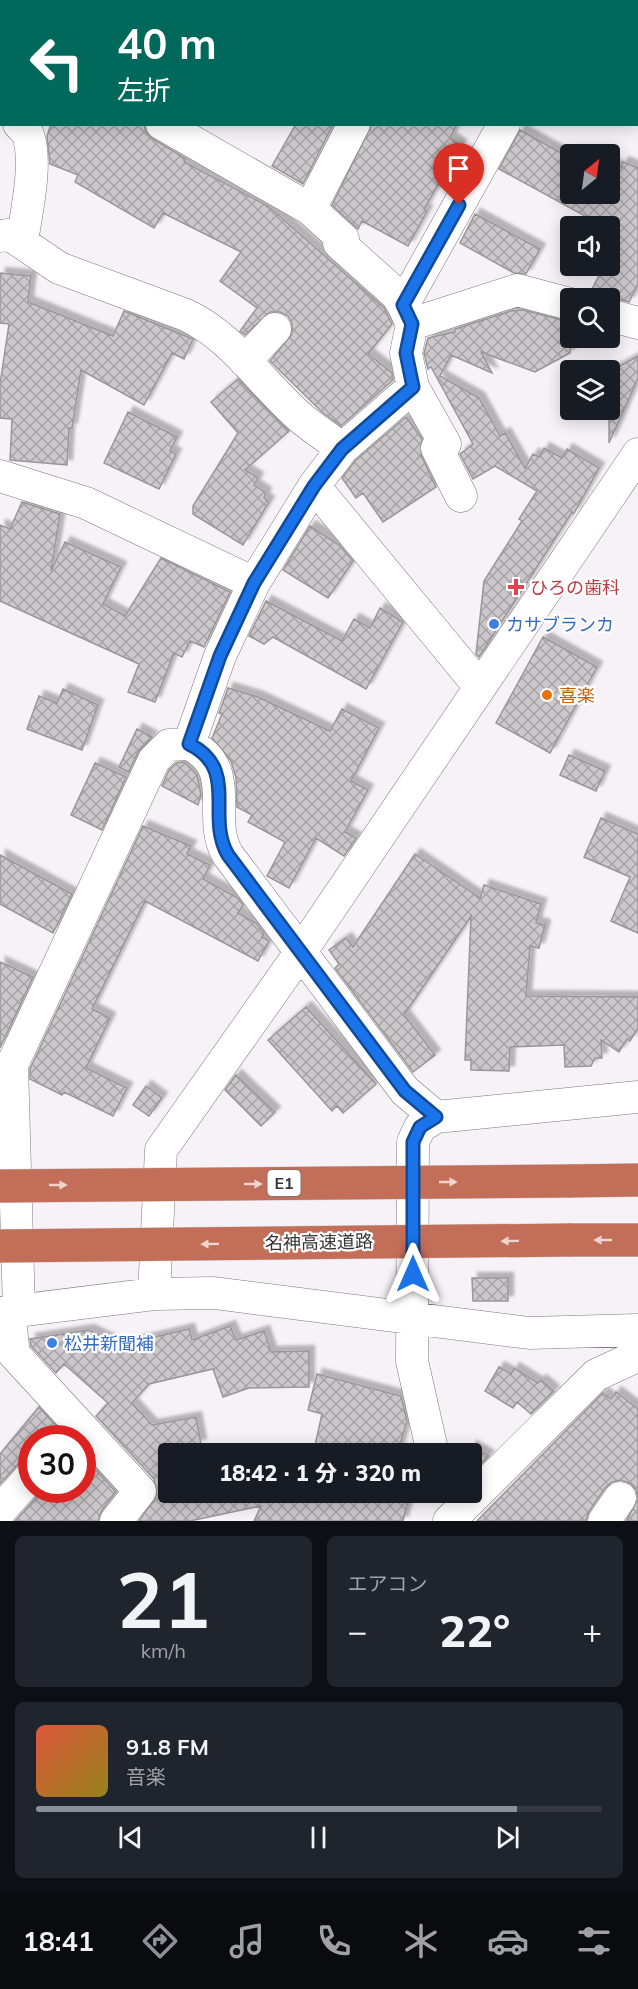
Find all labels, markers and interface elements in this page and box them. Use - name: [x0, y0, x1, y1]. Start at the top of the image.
- text: 40 m: [117, 17, 217, 70]
- icon: left: [18, 24, 96, 102]
- text: 左折: [117, 73, 171, 107]
- pin: [433, 143, 484, 205]
- north arrow: [560, 144, 620, 204]
- map controls: [560, 144, 620, 420]
- icon: arrive: [442, 152, 475, 185]
- button: sound: [560, 216, 620, 276]
- button: search: [560, 288, 620, 348]
- button: layers: [560, 360, 620, 420]
- place label: ひろの歯科: [530, 576, 620, 599]
- marker: ひろの歯科: [507, 578, 525, 596]
- place label: カサブランカ: [506, 613, 614, 636]
- marker: カサブランカ: [487, 617, 501, 631]
- place label: 喜楽: [559, 684, 595, 707]
- marker: 喜楽: [540, 688, 554, 702]
- road number: E1: [268, 1170, 300, 1196]
- one-way arrow: [439, 1177, 458, 1187]
- one-way arrow: [244, 1179, 263, 1188]
- one-way arrow: [49, 1180, 68, 1190]
- street label: 名神高速道路: [265, 1230, 373, 1254]
- one-way arrow: [594, 1235, 613, 1245]
- one-way arrow: [500, 1236, 519, 1246]
- one-way arrow: [200, 1239, 219, 1248]
- position arrow: [381, 1242, 445, 1306]
- place label: 松井新聞補: [64, 1332, 154, 1355]
- marker: 松井新聞補: [45, 1336, 59, 1350]
- speed limit sign: 30: [18, 1425, 96, 1503]
- text: 18:42 · 1 分 · 320 m: [219, 1459, 421, 1487]
- text: 21: [116, 1550, 210, 1648]
- text: エアコン: [348, 1571, 428, 1596]
- text: 22°: [439, 1602, 510, 1658]
- text: −: [348, 1610, 367, 1651]
- text: +: [582, 1610, 602, 1651]
- text: km/h: [141, 1638, 186, 1663]
- text: 91.8 FM: [126, 1733, 209, 1761]
- text: 音楽: [126, 1764, 166, 1789]
- icon: previous: [114, 1821, 147, 1854]
- icon: pause: [302, 1821, 335, 1854]
- icon: next: [491, 1821, 524, 1854]
- icon: directions: [139, 1920, 181, 1962]
- icon: music: [226, 1920, 268, 1962]
- icon: phone: [313, 1920, 355, 1962]
- icon: climate: [400, 1920, 442, 1962]
- icon: car: [487, 1920, 529, 1962]
- icon: filters: [573, 1920, 615, 1962]
- text: 18:41: [22, 1924, 94, 1958]

